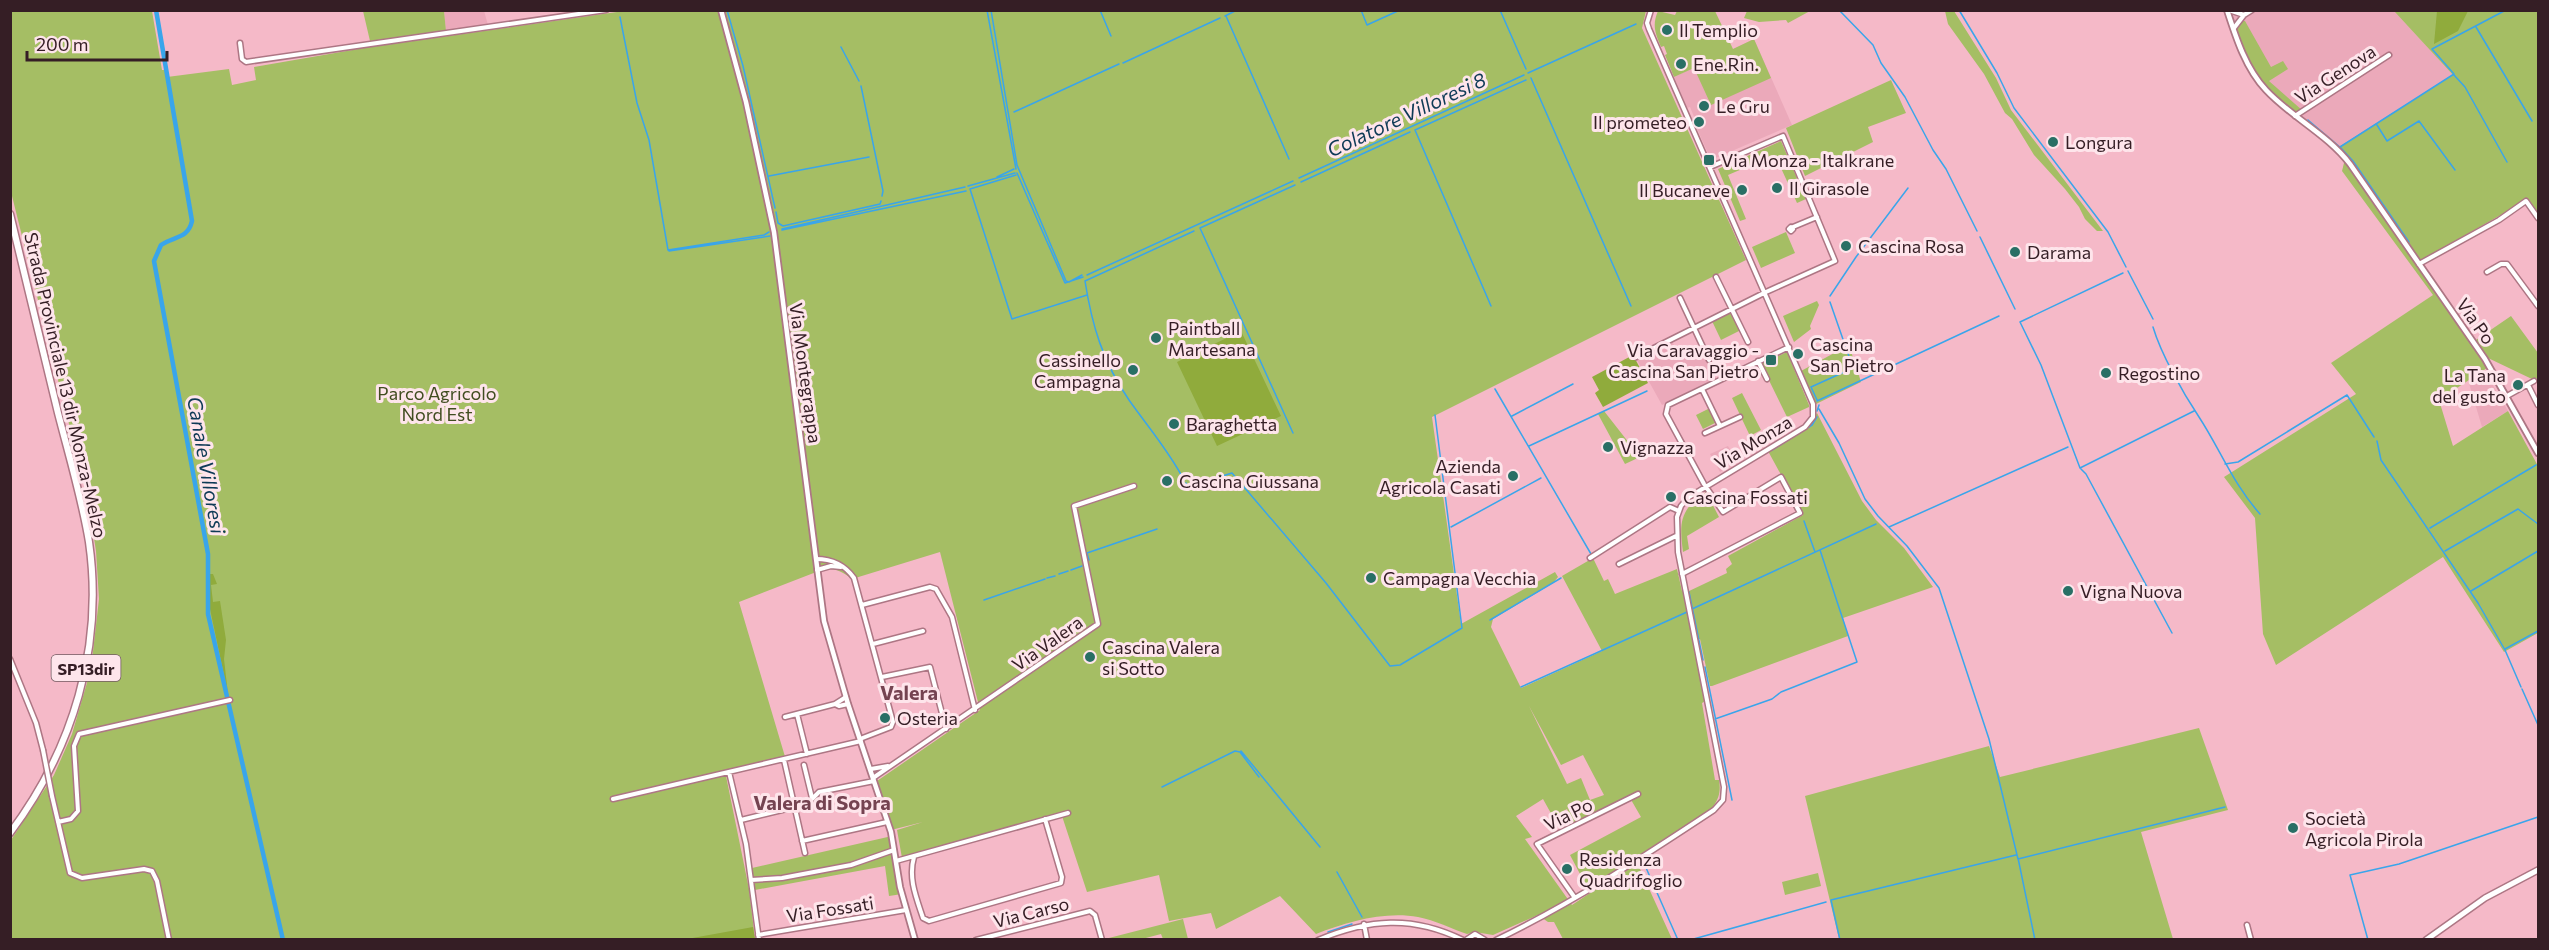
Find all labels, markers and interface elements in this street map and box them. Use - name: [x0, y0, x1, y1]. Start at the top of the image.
- place label: Il Templio: [1679, 19, 1758, 41]
- marker: Il Templio: [1660, 23, 1674, 37]
- scale bar: [27, 24, 166, 62]
- text: 200 m: [36, 33, 89, 55]
- street label: Via Genova: [2291, 40, 2379, 108]
- place label: Ene.Rin.: [1693, 53, 1759, 75]
- marker: Ene.Rin.: [1674, 57, 1688, 71]
- water label: Colatore Villoresi 8: [1323, 67, 1489, 161]
- place label: Le Gru: [1716, 95, 1770, 117]
- marker: Le Gru: [1697, 99, 1711, 113]
- place label: Il prometeo: [1593, 111, 1687, 133]
- marker: Il prometeo: [1692, 115, 1706, 129]
- place label: Longura: [2065, 131, 2133, 153]
- marker: Longura: [2046, 135, 2060, 149]
- place label: Via Monza - Italkrane: [1721, 149, 1894, 171]
- marker: Via Monza - Italkrane: [1702, 153, 1716, 167]
- place label: Il Girasole: [1789, 177, 1869, 199]
- place label: Il Bucaneve: [1639, 179, 1730, 201]
- marker: Il Girasole: [1770, 181, 1784, 195]
- marker: Il Bucaneve: [1735, 183, 1749, 197]
- street label: Strada Provinciale 13 dir Monza-Melzo: [20, 230, 112, 540]
- place label: Cascina Rosa: [1858, 235, 1964, 257]
- marker: Cascina Rosa: [1839, 239, 1853, 253]
- place label: Darama: [2027, 241, 2091, 263]
- marker: Darama: [2008, 245, 2022, 259]
- street label: Via Po: [2452, 294, 2500, 348]
- street label: Via Montegrappa: [785, 301, 827, 445]
- place label: Paintball Martesana: [1168, 317, 1256, 360]
- marker: Paintball Martesana: [1149, 331, 1163, 345]
- place label: Cascina San Pietro: [1810, 333, 1894, 376]
- place label: Via Caravaggio - Cascina San Pietro: [1608, 339, 1759, 382]
- marker: Cascina San Pietro: [1791, 347, 1805, 361]
- place label: Cassinello Campagna: [1034, 349, 1121, 392]
- marker: Via Caravaggio - Cascina San Pietro: [1764, 353, 1778, 367]
- place label: Regostino: [2118, 362, 2200, 384]
- marker: Cassinello Campagna: [1126, 363, 1140, 377]
- place label: La Tana del gusto: [2432, 364, 2506, 407]
- marker: Regostino: [2099, 366, 2113, 380]
- marker: La Tana del gusto: [2511, 378, 2525, 392]
- park label: Parco Agricolo Nord Est: [377, 382, 497, 425]
- water label: Canale Villoresi: [183, 394, 231, 536]
- street label: Via Monza: [1710, 410, 1796, 474]
- place label: Baraghetta: [1186, 413, 1277, 435]
- marker: Baraghetta: [1167, 417, 1181, 431]
- place label: Vignazza: [1620, 436, 1694, 458]
- marker: Vignazza: [1601, 440, 1615, 454]
- place label: Azienda Agricola Casati: [1379, 455, 1501, 498]
- marker: Azienda Agricola Casati: [1506, 469, 1520, 483]
- place label: Cascina Giussana: [1179, 470, 1319, 492]
- marker: Cascina Giussana: [1160, 474, 1174, 488]
- place label: Cascina Fossati: [1683, 486, 1808, 508]
- marker: Cascina Fossati: [1664, 490, 1678, 504]
- place label: Campagna Vecchia: [1383, 567, 1536, 589]
- marker: Campagna Vecchia: [1364, 571, 1378, 585]
- place label: Vigna Nuova: [2080, 580, 2182, 602]
- marker: Vigna Nuova: [2061, 584, 2075, 598]
- street label: Via Valera: [1007, 611, 1087, 675]
- place label: Cascina Valera si Sotto: [1102, 636, 1220, 679]
- marker: Cascina Valera si Sotto: [1083, 650, 1097, 664]
- road number: SP13dir: [52, 655, 121, 681]
- district label: Valera: [880, 680, 938, 704]
- place label: Osteria: [897, 707, 958, 729]
- marker: Osteria: [878, 711, 892, 725]
- district label: Valera di Sopra: [753, 790, 891, 814]
- street label: Via Po: [1540, 793, 1596, 835]
- place label: Società Agricola Pirola: [2305, 807, 2423, 850]
- marker: Società Agricola Pirola: [2286, 821, 2300, 835]
- place label: Residenza Quadrifoglio: [1579, 848, 1683, 891]
- marker: Residenza Quadrifoglio: [1560, 862, 1574, 876]
- street label: Via Fossati: [785, 891, 875, 927]
- street label: Via Carso: [991, 892, 1071, 932]

